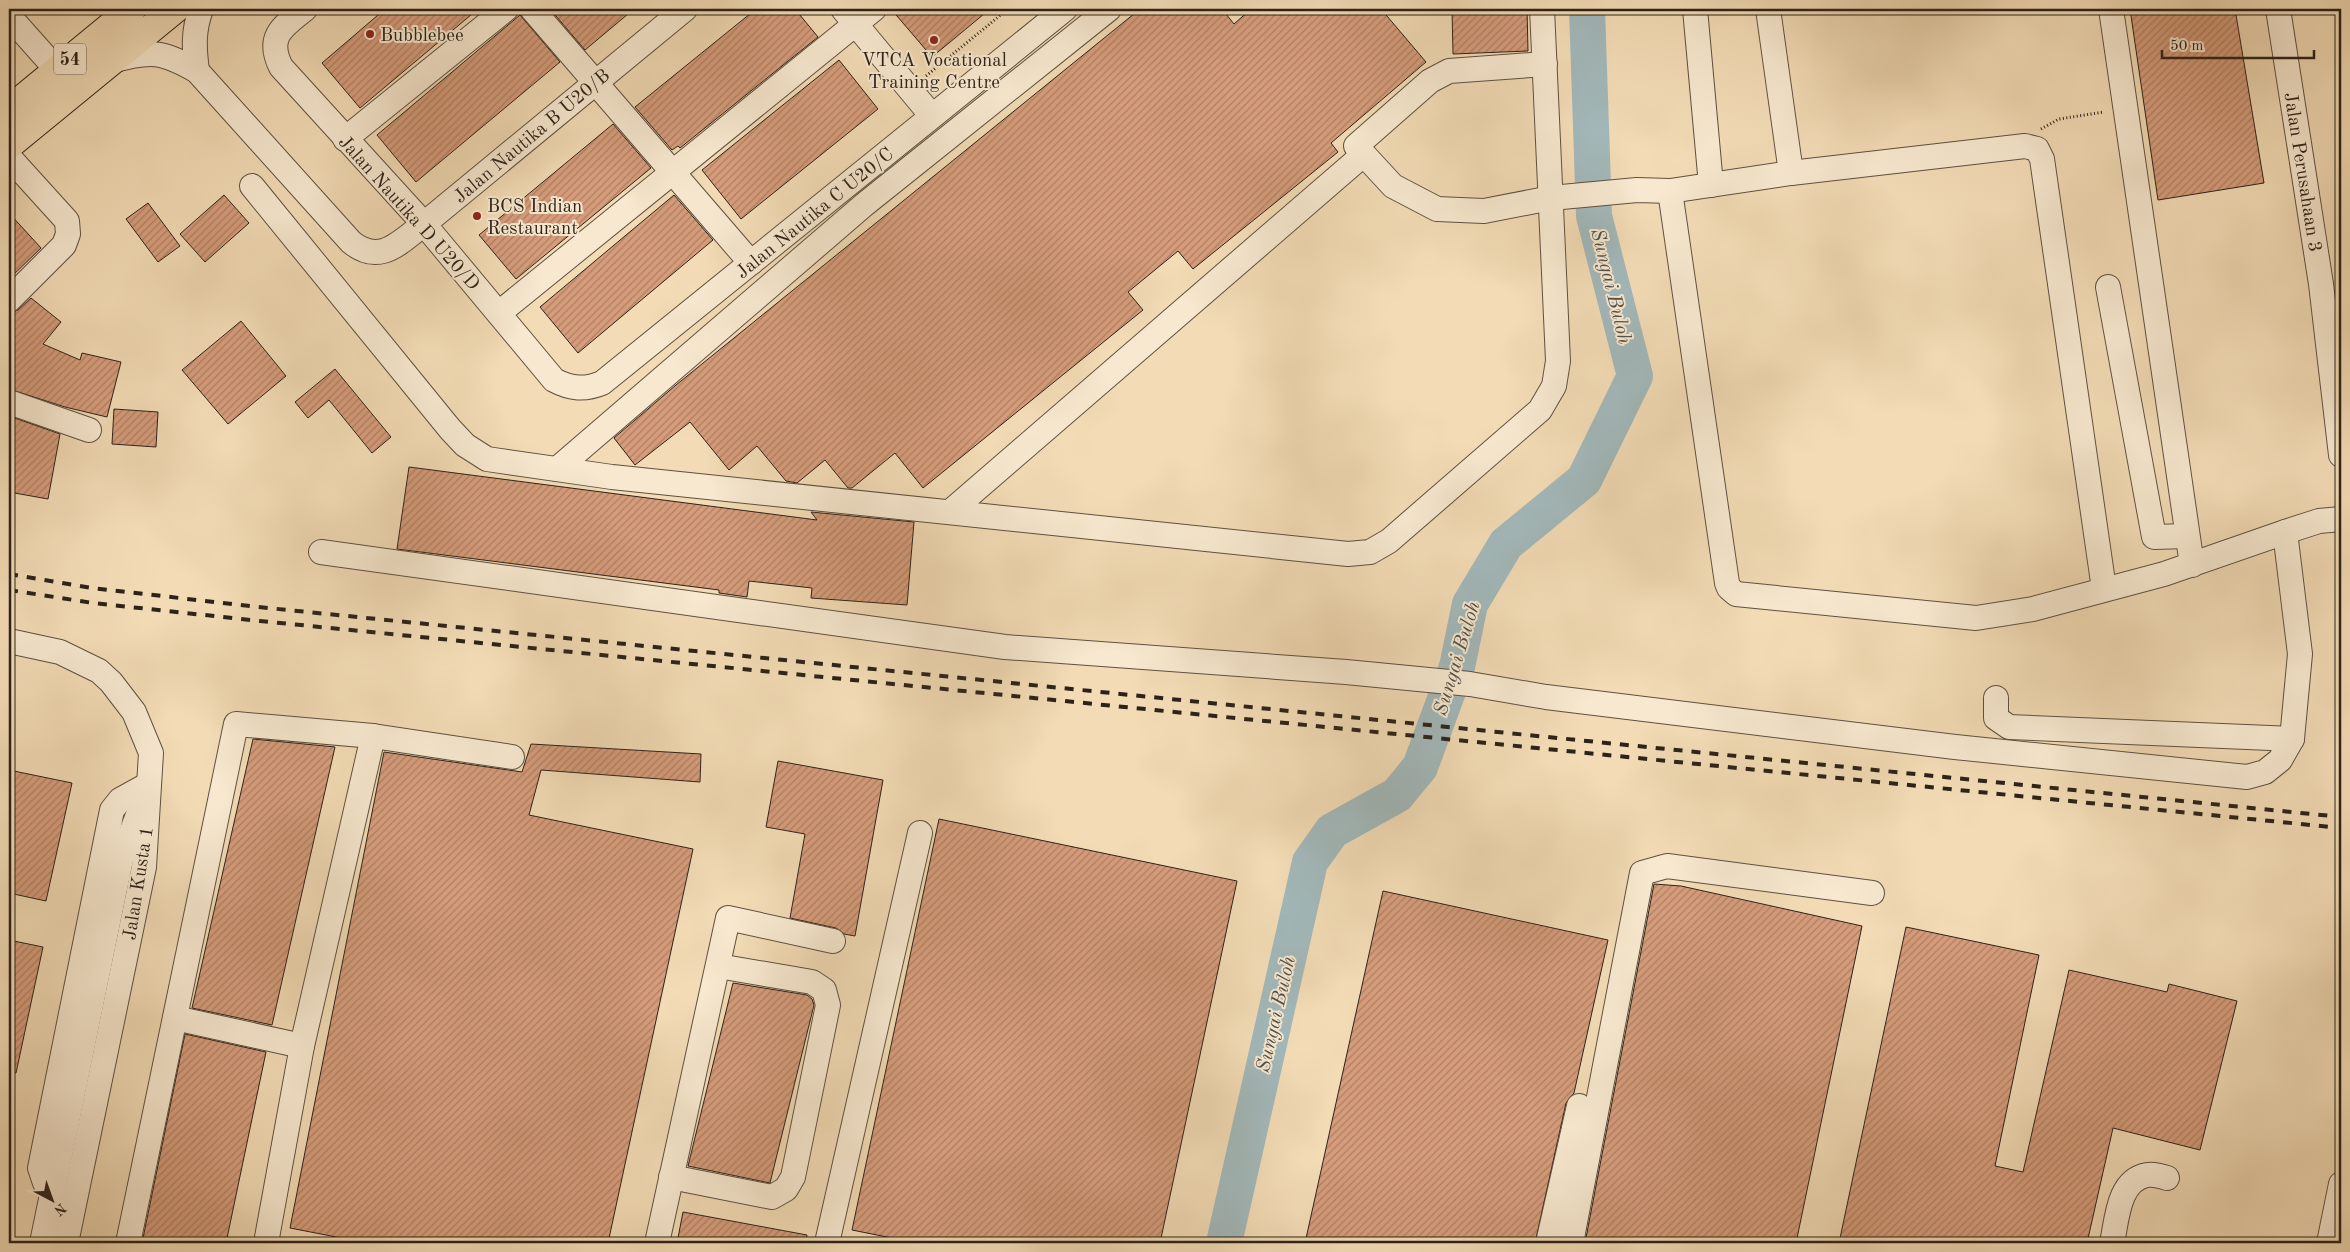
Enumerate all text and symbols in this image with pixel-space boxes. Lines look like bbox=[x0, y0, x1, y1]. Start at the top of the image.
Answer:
place label: Bubblebee bbox=[380, 27, 464, 46]
marker: Bubblebee bbox=[364, 28, 376, 40]
scale bar bbox=[2162, 28, 2315, 60]
marker: VTCA Vocational Training Centre bbox=[928, 34, 940, 46]
text: 50 m bbox=[2170, 39, 2204, 54]
road number: 54 bbox=[54, 44, 86, 74]
place label: VTCA Vocational Training Centre bbox=[861, 52, 1007, 93]
street label: Jalan Nautika B U20/B bbox=[451, 66, 614, 208]
street label: Jalan Perusahaan 3 bbox=[2279, 91, 2324, 254]
street label: Jalan Nautika D U20/D bbox=[334, 133, 482, 295]
street label: Jalan Nautika C U20/C bbox=[733, 145, 898, 283]
place label: BCS Indian Restaurant bbox=[487, 198, 582, 239]
marker: BCS Indian Restaurant bbox=[471, 210, 483, 222]
water label: Sungai Buloh bbox=[1586, 227, 1634, 346]
water label: Sungai Buloh bbox=[1431, 599, 1485, 718]
street label: Jalan Kusta 1 bbox=[121, 825, 158, 942]
water label: Sungai Buloh bbox=[1254, 955, 1300, 1074]
north arrow bbox=[28, 1174, 78, 1224]
text: N bbox=[51, 1200, 69, 1218]

